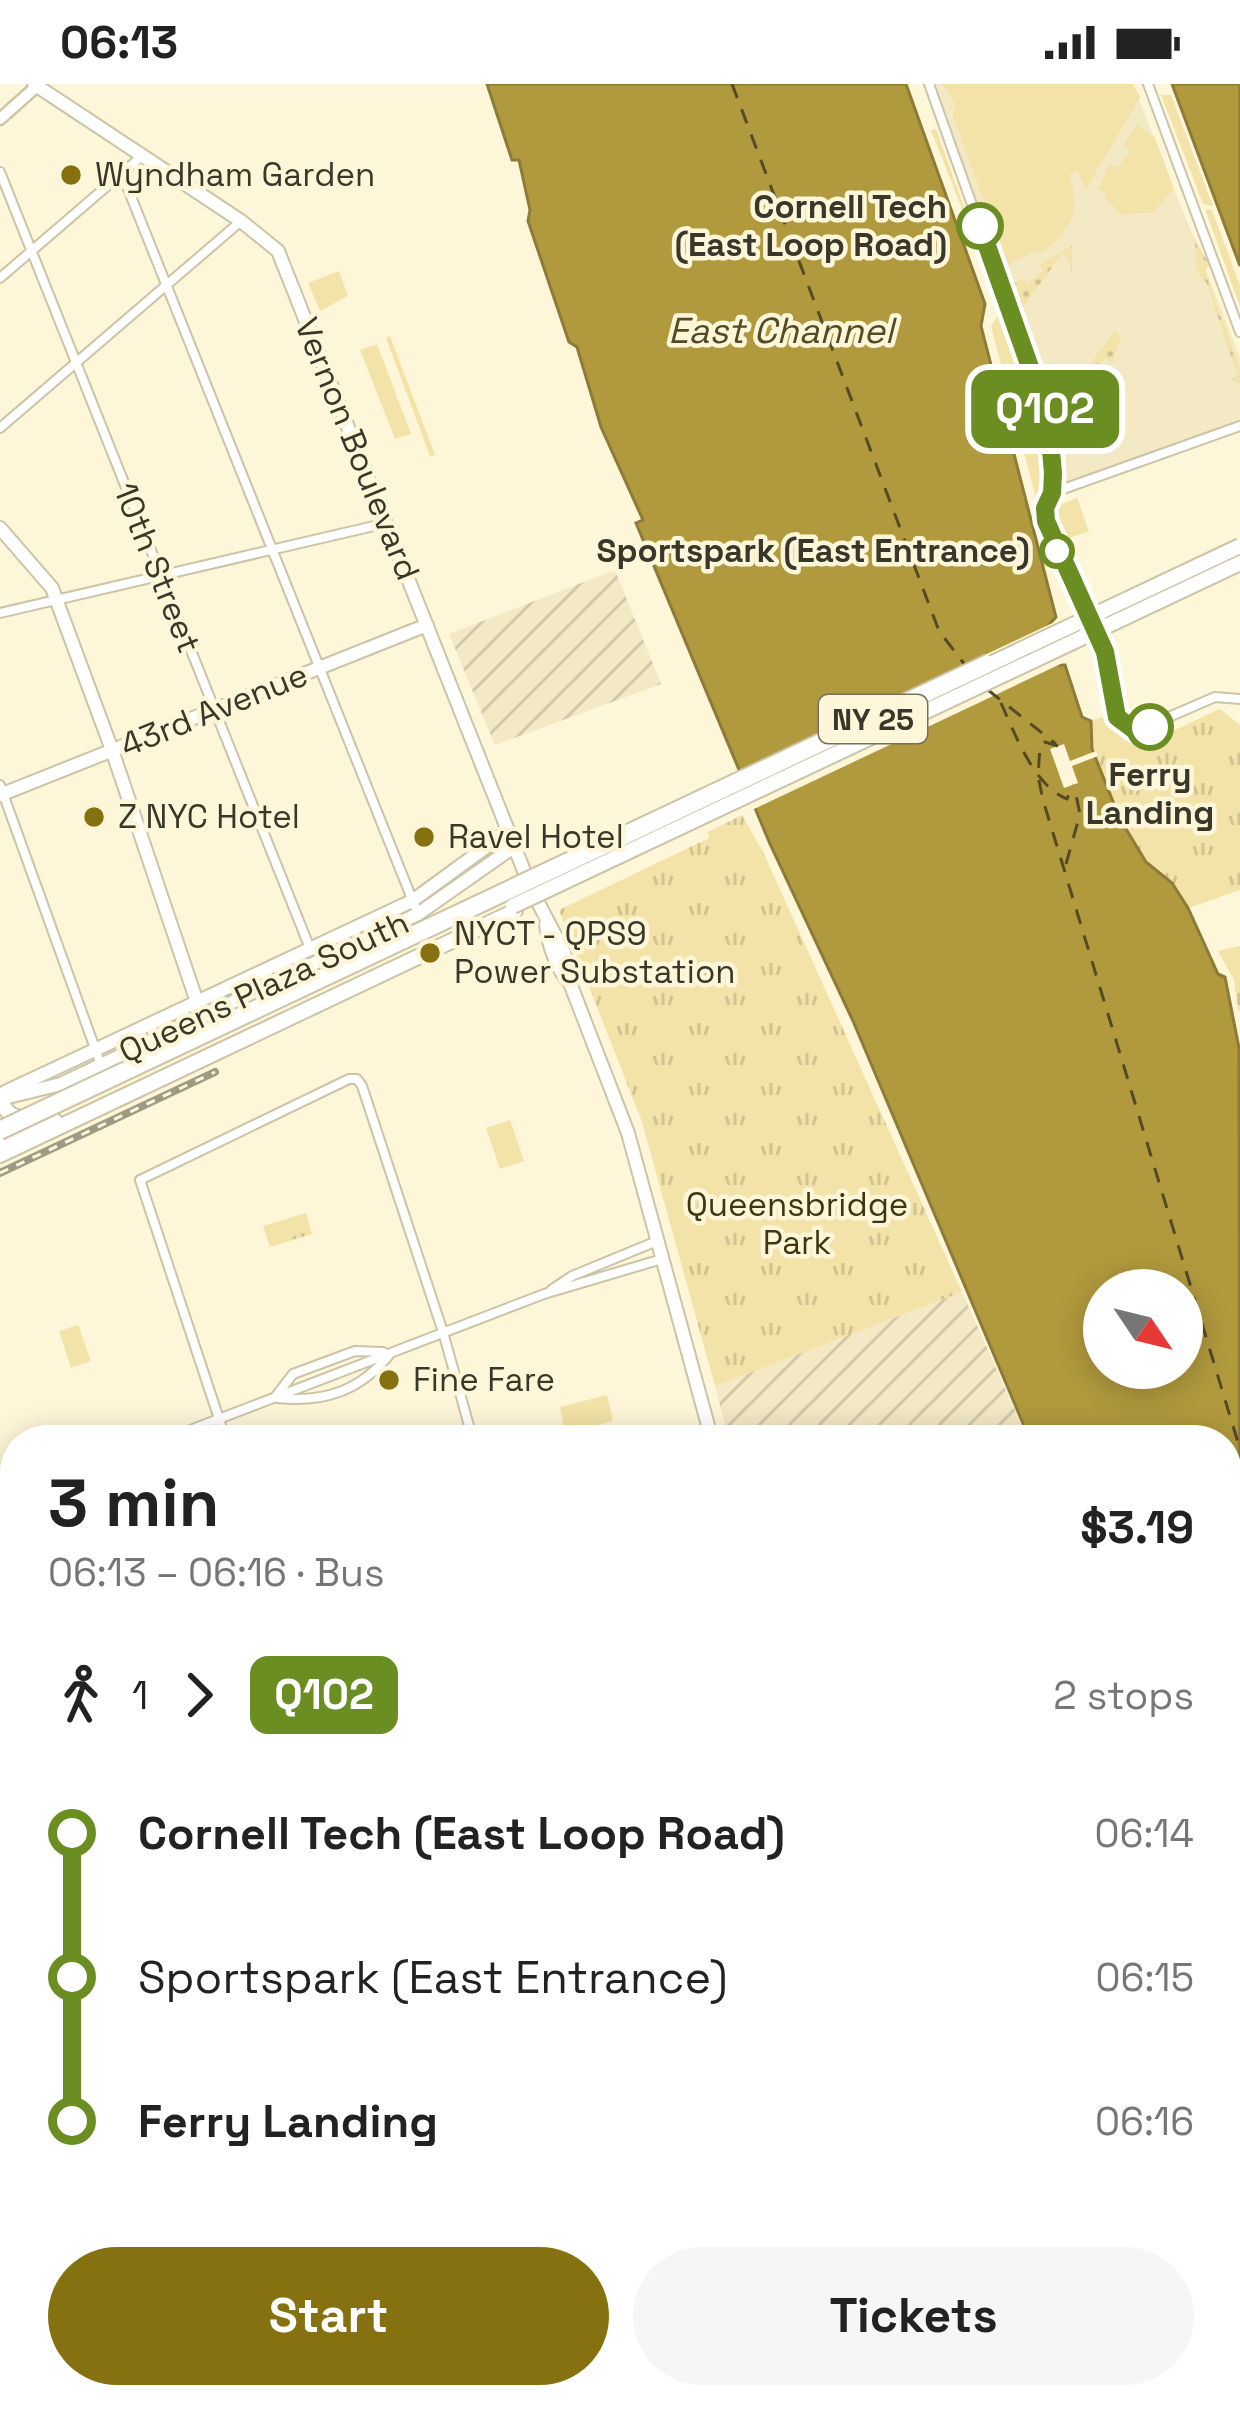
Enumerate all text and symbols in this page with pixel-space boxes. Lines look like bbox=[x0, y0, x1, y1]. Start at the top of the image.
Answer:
text: 06:13 bbox=[60, 14, 178, 71]
place label: Wyndham Garden bbox=[95, 154, 375, 196]
marker: Wyndham Garden bbox=[58, 162, 84, 188]
place label: Cornell Tech (East Loop Road) bbox=[675, 186, 947, 266]
marker: Cornell Tech (East Loop Road) bbox=[958, 204, 1002, 248]
water label: East Channel bbox=[668, 308, 898, 354]
street label: Vernon Boulevard bbox=[285, 312, 429, 586]
line badge: Q102 bbox=[961, 370, 1129, 448]
text: Q102 bbox=[995, 382, 1095, 435]
street label: 10th Street bbox=[104, 477, 210, 659]
place label: Sportspark (East Entrance) bbox=[597, 530, 1030, 572]
marker: Sportspark (East Entrance) bbox=[1041, 535, 1073, 567]
street label: 43rd Avenue bbox=[114, 653, 314, 767]
road number: NY 25 bbox=[819, 695, 927, 743]
marker: Ferry Landing bbox=[1128, 705, 1172, 749]
place label: Ferry Landing bbox=[1086, 754, 1214, 834]
place label: Z NYC Hotel bbox=[118, 796, 300, 838]
marker: Z NYC Hotel bbox=[81, 804, 107, 830]
place label: Ravel Hotel bbox=[448, 816, 624, 858]
marker: Ravel Hotel bbox=[411, 824, 437, 850]
street label: Queens Plaza South bbox=[112, 901, 416, 1073]
place label: NYCT - QPS9 Power Substation bbox=[454, 913, 736, 993]
marker: NYCT - QPS9 Power Substation bbox=[417, 940, 443, 966]
park label: Queensbridge Park bbox=[686, 1184, 908, 1264]
north arrow bbox=[1083, 1269, 1203, 1389]
map controls bbox=[1083, 1269, 1203, 1389]
place label: Fine Fare bbox=[413, 1359, 555, 1401]
marker: Fine Fare bbox=[376, 1367, 402, 1393]
text: 3 min bbox=[48, 1461, 219, 1545]
text: $3.19 bbox=[1080, 1499, 1194, 1556]
text: 06:13 – 06:16 · Bus bbox=[48, 1548, 385, 1597]
icon: walk bbox=[48, 1662, 114, 1728]
icon: forward bbox=[166, 1662, 232, 1728]
text: Q102 bbox=[274, 1668, 374, 1721]
text: 1 bbox=[132, 1671, 148, 1720]
text: 2 stops bbox=[1053, 1671, 1194, 1720]
text: Cornell Tech (East Loop Road) bbox=[138, 1805, 785, 1862]
text: 06:14 bbox=[1095, 1809, 1194, 1858]
text: Sportspark (East Entrance) bbox=[138, 1949, 727, 2006]
text: 06:15 bbox=[1096, 1953, 1194, 2002]
text: Ferry Landing bbox=[138, 2093, 438, 2150]
text: 06:16 bbox=[1095, 2097, 1194, 2146]
button: Start bbox=[48, 2247, 609, 2385]
button: Tickets bbox=[633, 2247, 1194, 2385]

